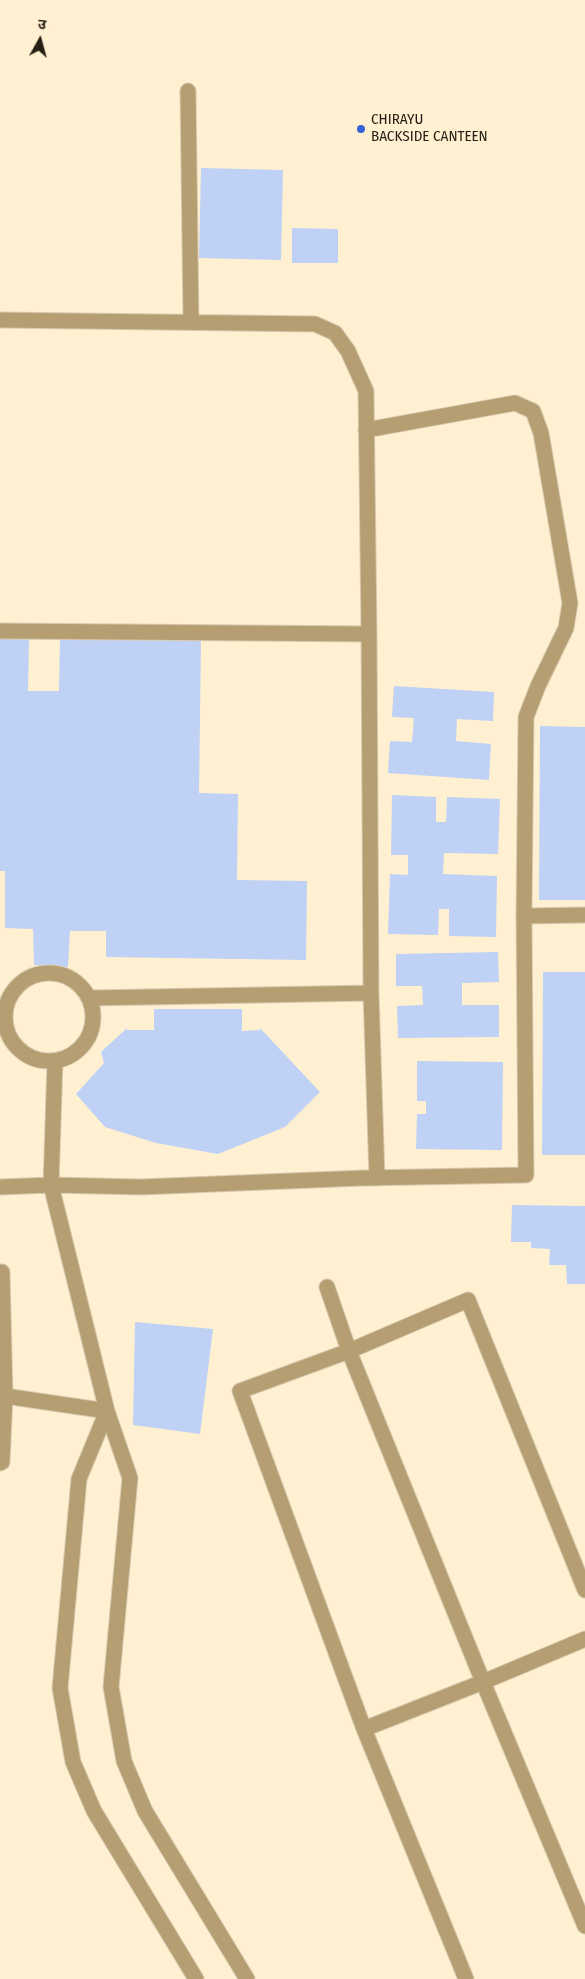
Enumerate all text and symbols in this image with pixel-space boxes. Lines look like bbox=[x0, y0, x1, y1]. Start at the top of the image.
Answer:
north arrow bbox=[15, 15, 65, 65]
text: उ bbox=[37, 16, 47, 34]
place label: CHIRAYU BACKSIDE CANTEEN bbox=[371, 111, 488, 146]
marker: CHIRAYU BACKSIDE CANTEEN bbox=[355, 123, 367, 135]

